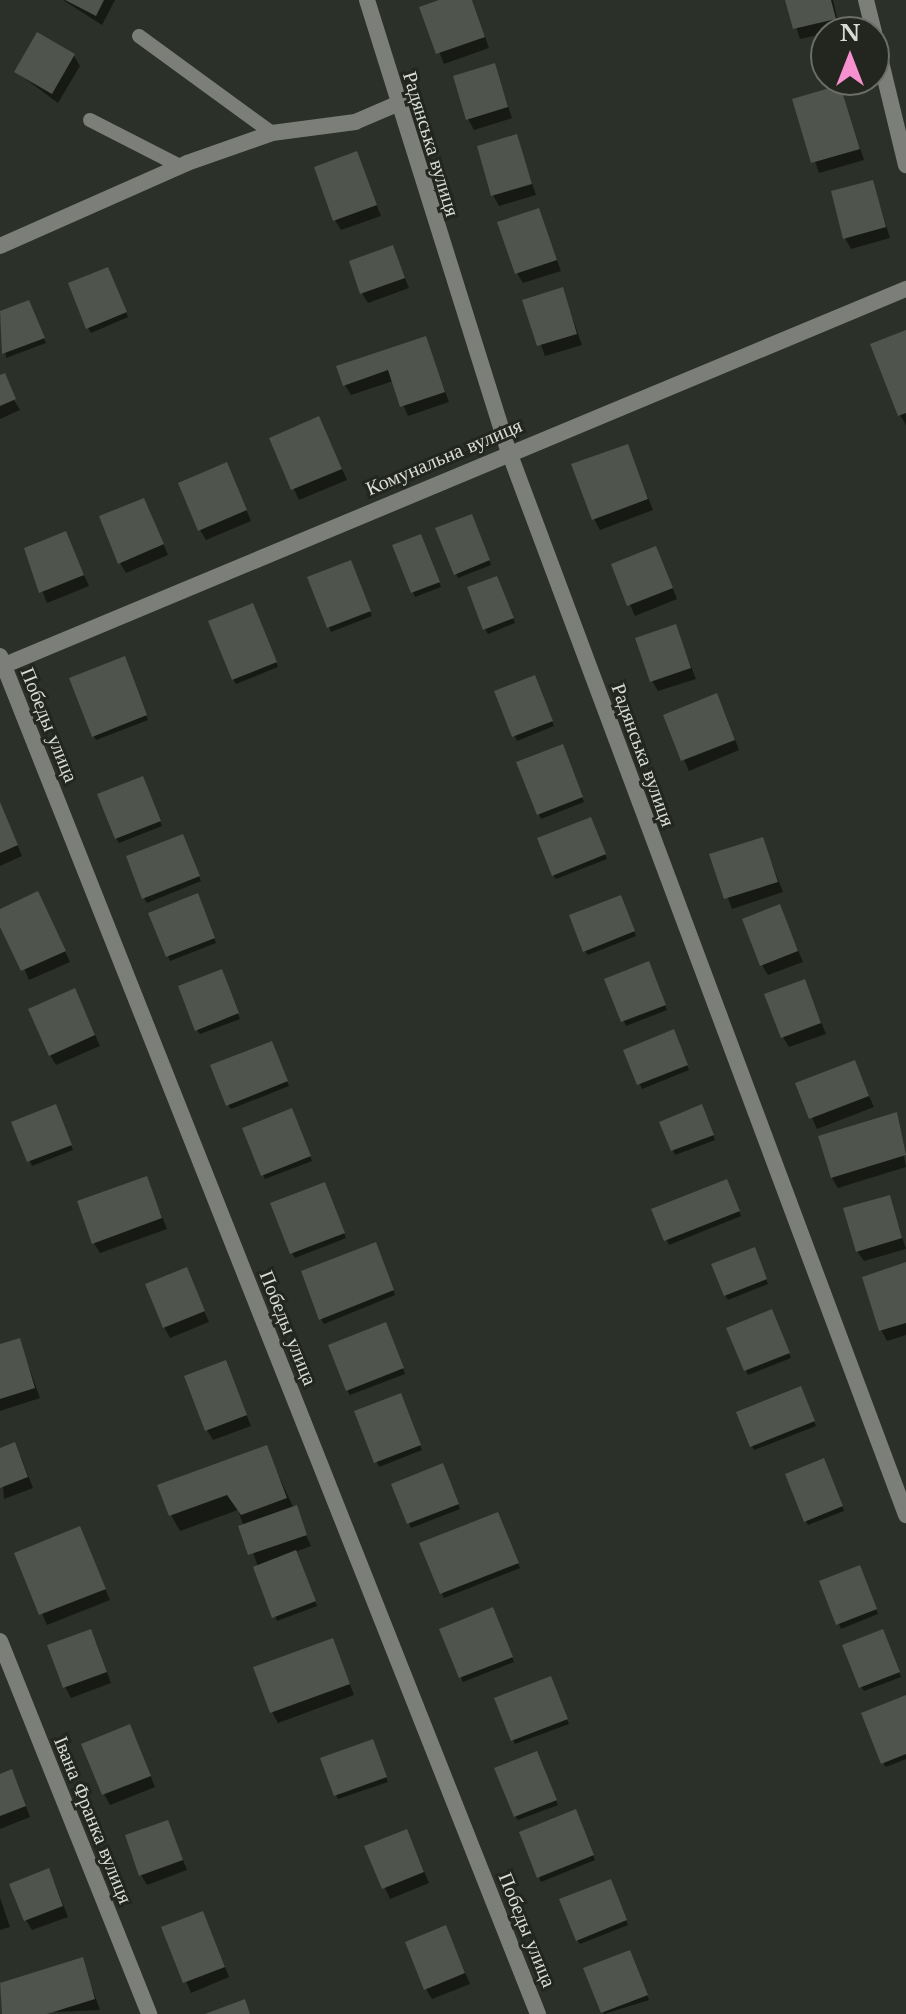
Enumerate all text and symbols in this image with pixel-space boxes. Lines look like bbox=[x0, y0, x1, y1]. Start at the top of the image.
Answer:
north arrow bbox=[810, 16, 890, 96]
text: N bbox=[840, 20, 860, 47]
street label: Радянська вулиця bbox=[398, 68, 464, 220]
street label: Комунальна вулиця bbox=[362, 413, 526, 501]
street label: Победы улица bbox=[15, 664, 83, 786]
street label: Радянська вулиця bbox=[606, 680, 680, 830]
street label: Победы улица bbox=[254, 1267, 322, 1389]
street label: Івана Франка вулиця bbox=[49, 1733, 137, 1907]
street label: Победы улица bbox=[493, 1869, 561, 1991]

